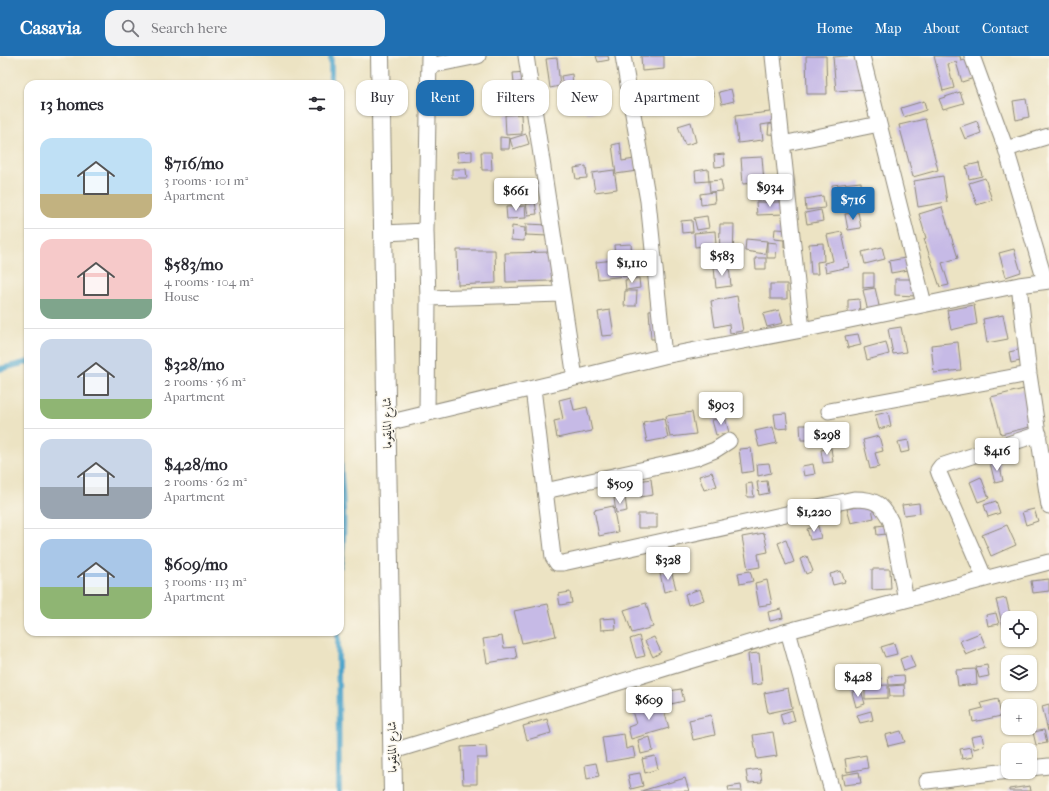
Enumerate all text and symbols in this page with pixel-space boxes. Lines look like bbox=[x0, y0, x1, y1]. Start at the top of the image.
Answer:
search box bbox=[105, 10, 385, 46]
text: Casavia bbox=[20, 17, 81, 39]
icon: search bbox=[119, 17, 141, 39]
text: Search here bbox=[151, 19, 227, 37]
text: Home bbox=[816, 20, 853, 37]
text: Map bbox=[875, 20, 902, 37]
text: About bbox=[924, 20, 960, 37]
text: Contact bbox=[982, 20, 1029, 37]
chip: Buy bbox=[356, 80, 408, 116]
chip: Rent bbox=[416, 80, 474, 116]
chip: Filters bbox=[482, 80, 549, 116]
chip: New bbox=[557, 80, 612, 116]
chip: Apartment bbox=[620, 80, 714, 116]
icon: filters bbox=[306, 93, 328, 115]
text: 13 homes bbox=[40, 94, 103, 114]
text: $716/mo bbox=[164, 153, 224, 173]
icon: home bbox=[72, 154, 120, 202]
text: 3 rooms · 101 m² bbox=[164, 173, 248, 188]
pin: $934 bbox=[746, 174, 794, 208]
pin: $661 bbox=[492, 178, 540, 212]
text: $934 bbox=[757, 179, 783, 194]
text: $661 bbox=[503, 183, 529, 198]
pin: $716 bbox=[829, 187, 877, 221]
text: Apartment bbox=[164, 188, 225, 203]
text: $716 bbox=[840, 192, 866, 207]
pin: $583 bbox=[698, 243, 746, 277]
text: $583 bbox=[710, 248, 734, 263]
pin: $1,110 bbox=[599, 250, 665, 284]
text: $583/mo bbox=[164, 254, 223, 274]
icon: home bbox=[72, 255, 120, 303]
text: $1,110 bbox=[617, 255, 647, 270]
text: 4 rooms · 104 m² bbox=[164, 274, 253, 289]
text: House bbox=[164, 289, 199, 304]
text: $328/mo bbox=[164, 354, 224, 374]
icon: home bbox=[72, 355, 120, 403]
text: 2 rooms · 56 m² bbox=[164, 374, 246, 389]
text: Apartment bbox=[164, 389, 225, 404]
pin: $903 bbox=[697, 392, 745, 426]
street label: شارع المايقوما bbox=[380, 397, 398, 449]
text: $903 bbox=[708, 397, 734, 412]
pin: $298 bbox=[803, 422, 851, 456]
text: $298 bbox=[813, 427, 841, 442]
pin: $416 bbox=[973, 438, 1021, 472]
text: $416 bbox=[984, 443, 1010, 458]
text: $428/mo bbox=[164, 454, 228, 474]
icon: home bbox=[72, 455, 120, 503]
pin: $509 bbox=[596, 471, 644, 505]
text: 2 rooms · 62 m² bbox=[164, 474, 247, 489]
text: $509 bbox=[607, 476, 633, 491]
text: Apartment bbox=[164, 489, 225, 504]
pin: $1,220 bbox=[781, 499, 847, 533]
text: $1,220 bbox=[796, 504, 832, 519]
pin: $328 bbox=[644, 547, 692, 581]
text: $328 bbox=[655, 552, 681, 567]
text: $609/mo bbox=[164, 554, 228, 574]
icon: home bbox=[72, 555, 120, 603]
text: 3 rooms · 113 m² bbox=[164, 574, 246, 589]
text: Apartment bbox=[164, 589, 225, 604]
map controls bbox=[1001, 611, 1037, 779]
button: locate bbox=[1001, 611, 1037, 647]
button: layers bbox=[1001, 655, 1037, 691]
pin: $428 bbox=[834, 664, 882, 698]
text: $428 bbox=[844, 669, 872, 684]
pin: $609 bbox=[625, 687, 673, 721]
text: $609 bbox=[635, 692, 663, 707]
button: + bbox=[1001, 699, 1037, 735]
street label: شارع المايقوما bbox=[385, 721, 403, 773]
button: − bbox=[1001, 743, 1037, 779]

